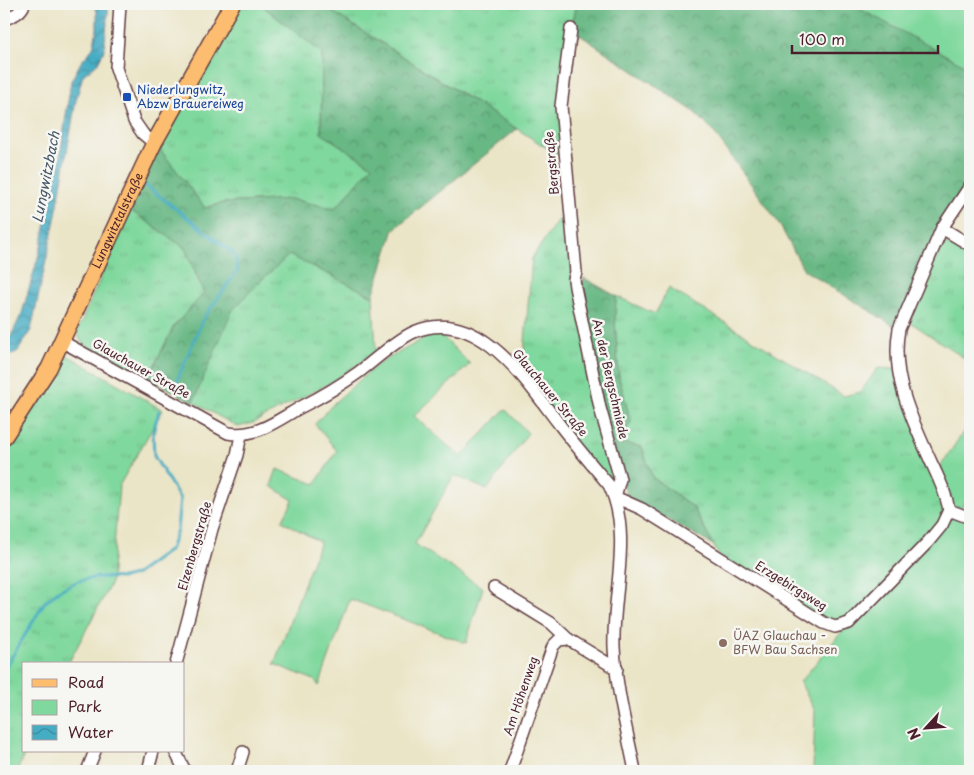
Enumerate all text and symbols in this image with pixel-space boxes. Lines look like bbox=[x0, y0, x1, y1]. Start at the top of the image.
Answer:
scale bar bbox=[792, 22, 938, 54]
text: 100 m bbox=[799, 27, 845, 50]
place label: Niederlungwitz, Abzw Brauereiweg bbox=[137, 80, 244, 112]
marker: Niederlungwitz, Abzw Brauereiweg bbox=[121, 91, 133, 103]
water label: Lungwitzbach bbox=[26, 129, 65, 224]
street label: Bergstraße bbox=[539, 130, 563, 196]
street label: Lungwitztalstraße bbox=[87, 169, 147, 271]
street label: An der Bergschmiede bbox=[588, 317, 634, 441]
street label: Glauchauer Straße bbox=[89, 334, 194, 402]
street label: Glauchauer Straße bbox=[509, 345, 593, 440]
street label: Elzenbergstraße bbox=[173, 499, 215, 592]
street label: Erzgebirgsweg bbox=[752, 556, 831, 614]
place label: ÜAZ Glauchau - BFW Bau Sachsen bbox=[733, 626, 838, 658]
marker: ÜAZ Glauchau - BFW Bau Sachsen bbox=[717, 637, 729, 649]
street label: Am Höhenweg bbox=[498, 654, 542, 738]
legend bbox=[22, 662, 185, 752]
text: Road bbox=[68, 670, 104, 693]
text: Park bbox=[68, 694, 102, 717]
north arrow bbox=[902, 702, 952, 752]
text: Water bbox=[68, 720, 113, 743]
text: N bbox=[902, 724, 926, 744]

